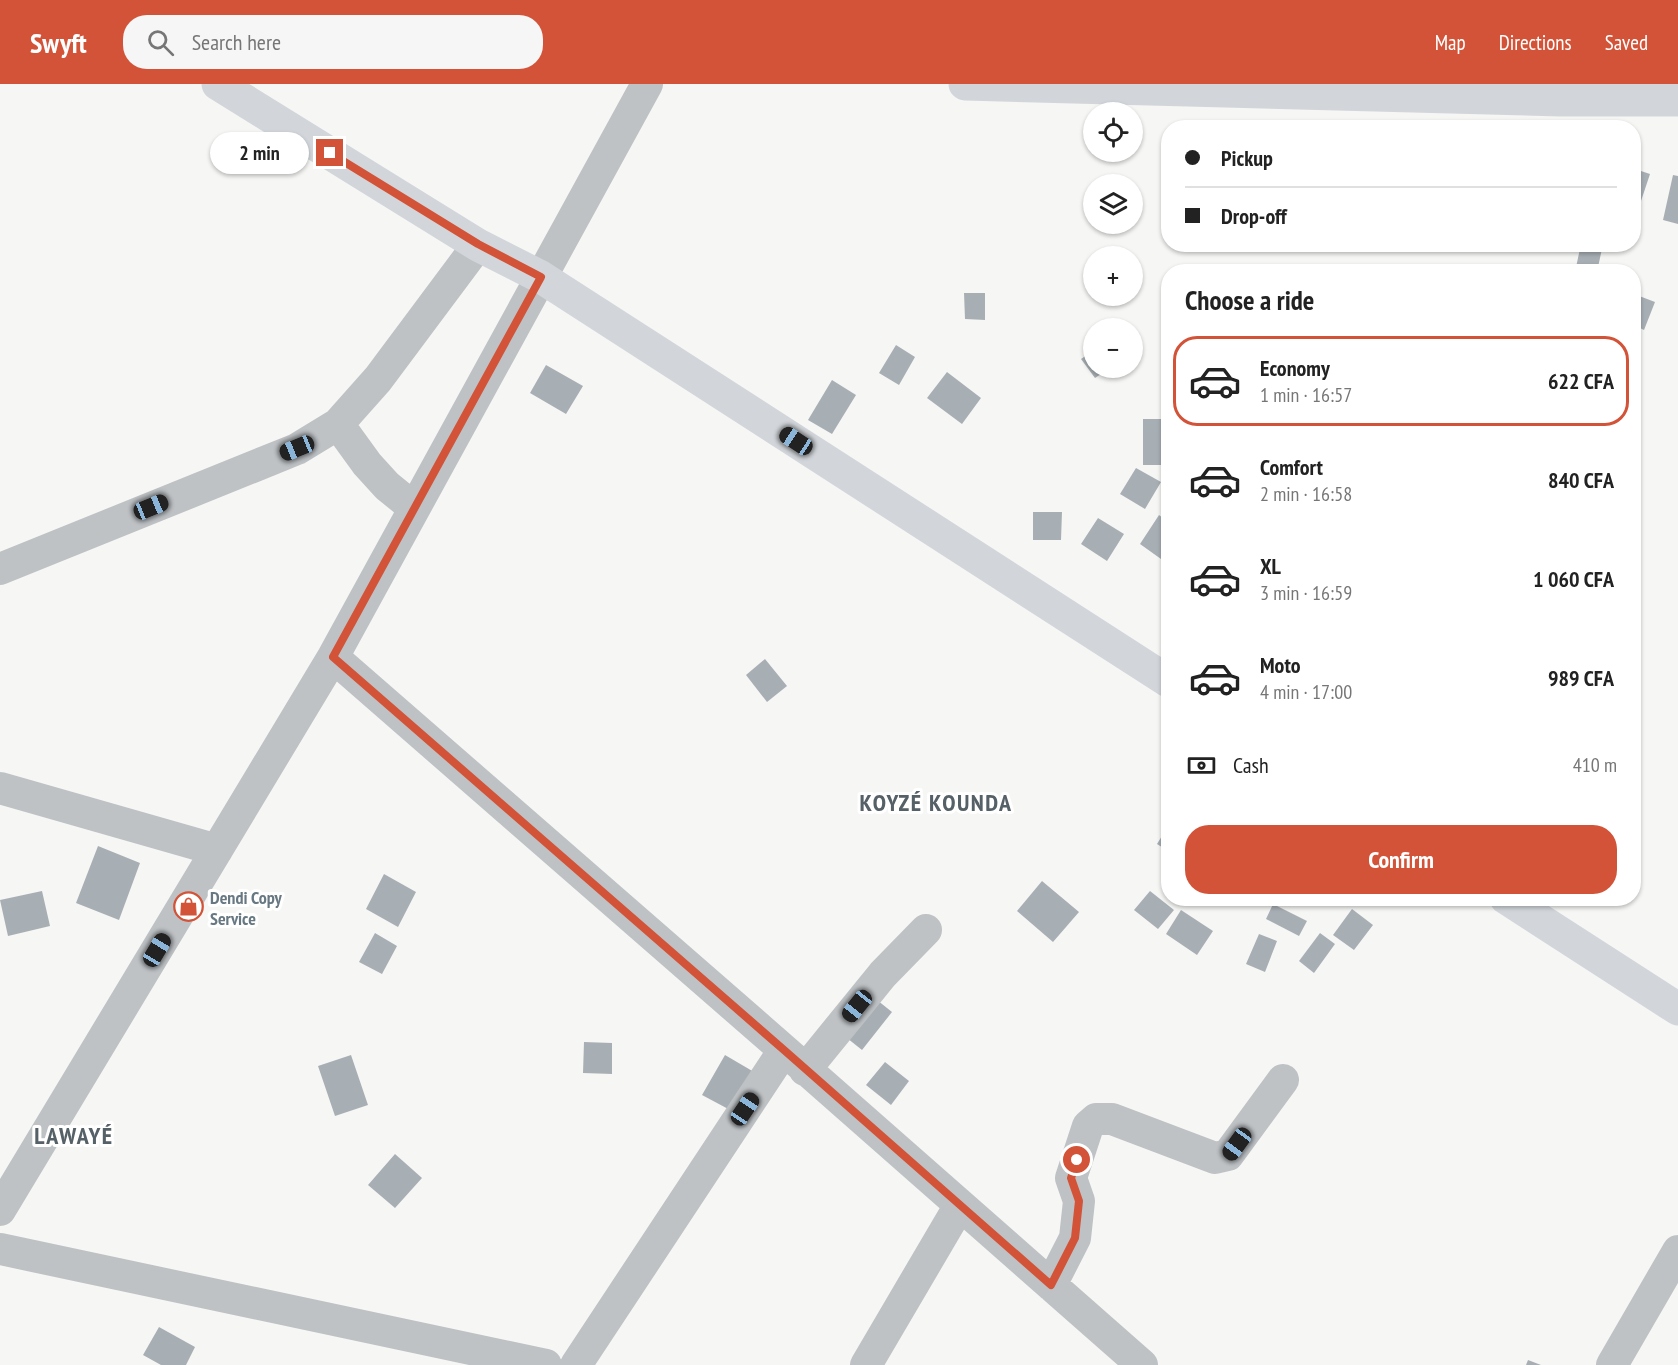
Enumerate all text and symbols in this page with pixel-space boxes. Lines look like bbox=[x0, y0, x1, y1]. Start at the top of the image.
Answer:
search box bbox=[123, 15, 543, 69]
text: Swyft bbox=[30, 24, 87, 61]
icon: search bbox=[144, 26, 177, 59]
text: Search here bbox=[192, 28, 281, 56]
text: Map bbox=[1435, 29, 1466, 56]
text: Directions bbox=[1499, 29, 1572, 56]
text: Saved bbox=[1605, 29, 1648, 56]
map controls bbox=[1083, 102, 1143, 378]
button: locate bbox=[1083, 102, 1143, 162]
callout: 2 min bbox=[210, 132, 309, 174]
route end bbox=[316, 139, 343, 166]
text: 2 min bbox=[239, 140, 280, 166]
text: Pickup bbox=[1221, 144, 1273, 172]
button: layers bbox=[1083, 174, 1143, 234]
text: Drop-off bbox=[1221, 202, 1287, 230]
button: + bbox=[1083, 246, 1143, 306]
text: Choose a ride bbox=[1185, 283, 1314, 317]
button: − bbox=[1083, 318, 1143, 378]
icon: car bbox=[1188, 354, 1242, 408]
text: Economy bbox=[1260, 354, 1330, 382]
text: 622 CFA bbox=[1548, 367, 1614, 395]
text: 1 min · 16:57 bbox=[1260, 382, 1352, 408]
car bbox=[776, 424, 816, 458]
car bbox=[277, 433, 317, 463]
icon: car bbox=[1188, 453, 1242, 507]
text: Comfort bbox=[1260, 453, 1323, 481]
text: 840 CFA bbox=[1548, 466, 1614, 494]
text: 2 min · 16:58 bbox=[1260, 481, 1352, 507]
car bbox=[131, 492, 171, 522]
icon: car bbox=[1188, 552, 1242, 606]
text: XL bbox=[1260, 552, 1281, 580]
text: 1 060 CFA bbox=[1533, 565, 1614, 593]
text: 3 min · 16:59 bbox=[1260, 580, 1352, 606]
icon: car bbox=[1188, 651, 1242, 705]
text: Moto bbox=[1260, 651, 1301, 679]
text: 989 CFA bbox=[1548, 664, 1614, 692]
text: 4 min · 17:00 bbox=[1260, 679, 1352, 705]
icon: cash bbox=[1185, 749, 1218, 782]
text: Cash bbox=[1233, 751, 1269, 779]
text: 410 m bbox=[1573, 752, 1617, 778]
district label: KOYZÉ KOUNDA bbox=[859, 787, 1013, 818]
button: Confirm bbox=[1185, 825, 1617, 894]
place label: Dendi Copy Service bbox=[210, 886, 283, 930]
shop icon: Dendi Copy Service bbox=[173, 891, 205, 923]
car bbox=[140, 930, 174, 970]
car bbox=[839, 986, 875, 1026]
car bbox=[727, 1089, 763, 1129]
district label: LAWAYÉ bbox=[34, 1120, 114, 1151]
car bbox=[1219, 1124, 1255, 1164]
route start bbox=[1063, 1146, 1090, 1173]

